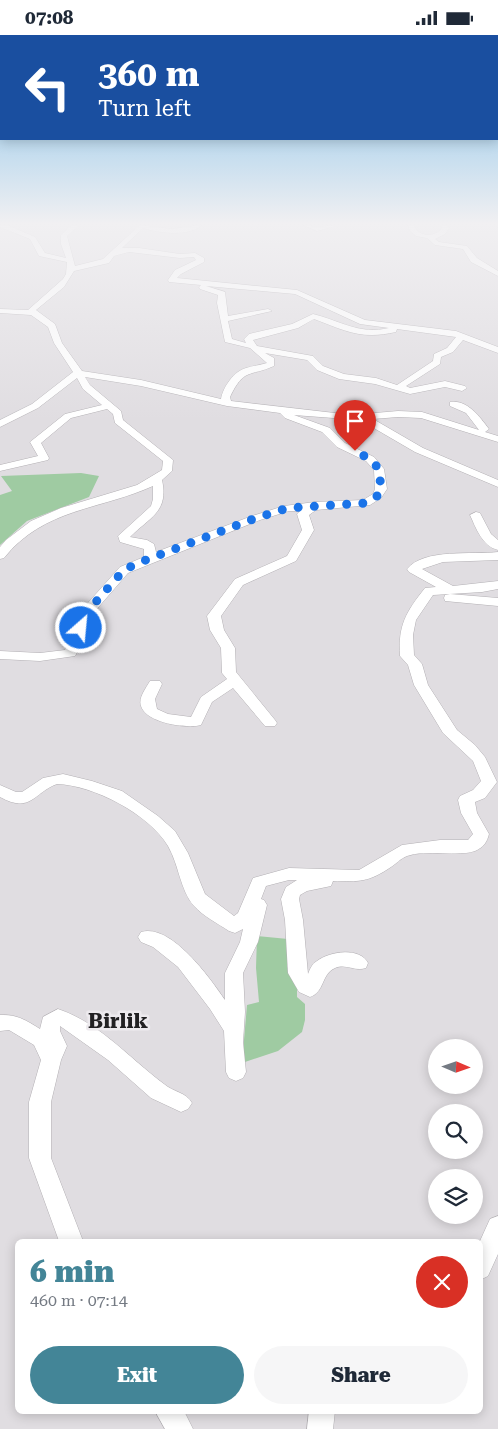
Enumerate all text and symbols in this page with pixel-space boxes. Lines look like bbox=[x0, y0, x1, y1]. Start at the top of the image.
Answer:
text: 07:08 bbox=[25, 6, 74, 29]
text: 360 m bbox=[98, 54, 199, 95]
icon: left bbox=[15, 55, 80, 120]
text: Turn left bbox=[98, 96, 191, 121]
pin bbox=[334, 400, 376, 451]
icon: arrive bbox=[341, 407, 369, 435]
position arrow bbox=[54, 601, 106, 653]
district label: Birlik bbox=[88, 1009, 148, 1033]
north arrow bbox=[428, 1039, 482, 1094]
map controls bbox=[428, 1039, 483, 1224]
button: search bbox=[428, 1104, 483, 1159]
button: layers bbox=[428, 1169, 483, 1224]
text: 6 min bbox=[30, 1254, 114, 1289]
button: close bbox=[416, 1256, 468, 1308]
text: 460 m · 07:14 bbox=[30, 1291, 128, 1310]
button: Exit bbox=[30, 1346, 244, 1404]
button: Share bbox=[254, 1346, 468, 1404]

